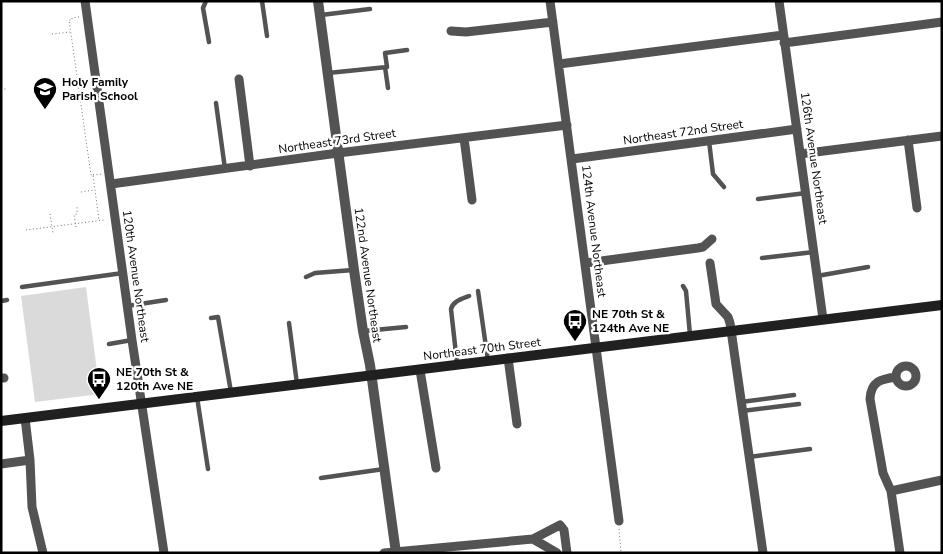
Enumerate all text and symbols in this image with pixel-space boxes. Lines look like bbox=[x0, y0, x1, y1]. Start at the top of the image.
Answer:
place label: Holy Family Parish School bbox=[62, 74, 138, 104]
school or university icon: Holy Family Parish School bbox=[32, 76, 58, 110]
street label: 126th Avenue Northeast bbox=[797, 91, 831, 226]
street label: Northeast 72nd Street bbox=[622, 116, 745, 148]
street label: Northeast 73rd Street bbox=[277, 125, 398, 157]
street label: 124th Avenue Northeast bbox=[578, 164, 610, 299]
street label: 122nd Avenue Northeast bbox=[351, 206, 386, 344]
street label: 120th Avenue Northeast bbox=[119, 209, 153, 344]
place label: NE 70th St & 124th Ave NE bbox=[592, 306, 669, 336]
bus stop icon: NE 70th St & 124th Ave NE bbox=[562, 308, 588, 342]
street label: Northeast 70th Street bbox=[422, 334, 542, 364]
place label: NE 70th St & 120th Ave NE bbox=[116, 364, 193, 394]
bus stop icon: NE 70th St & 120th Ave NE bbox=[86, 366, 112, 400]

